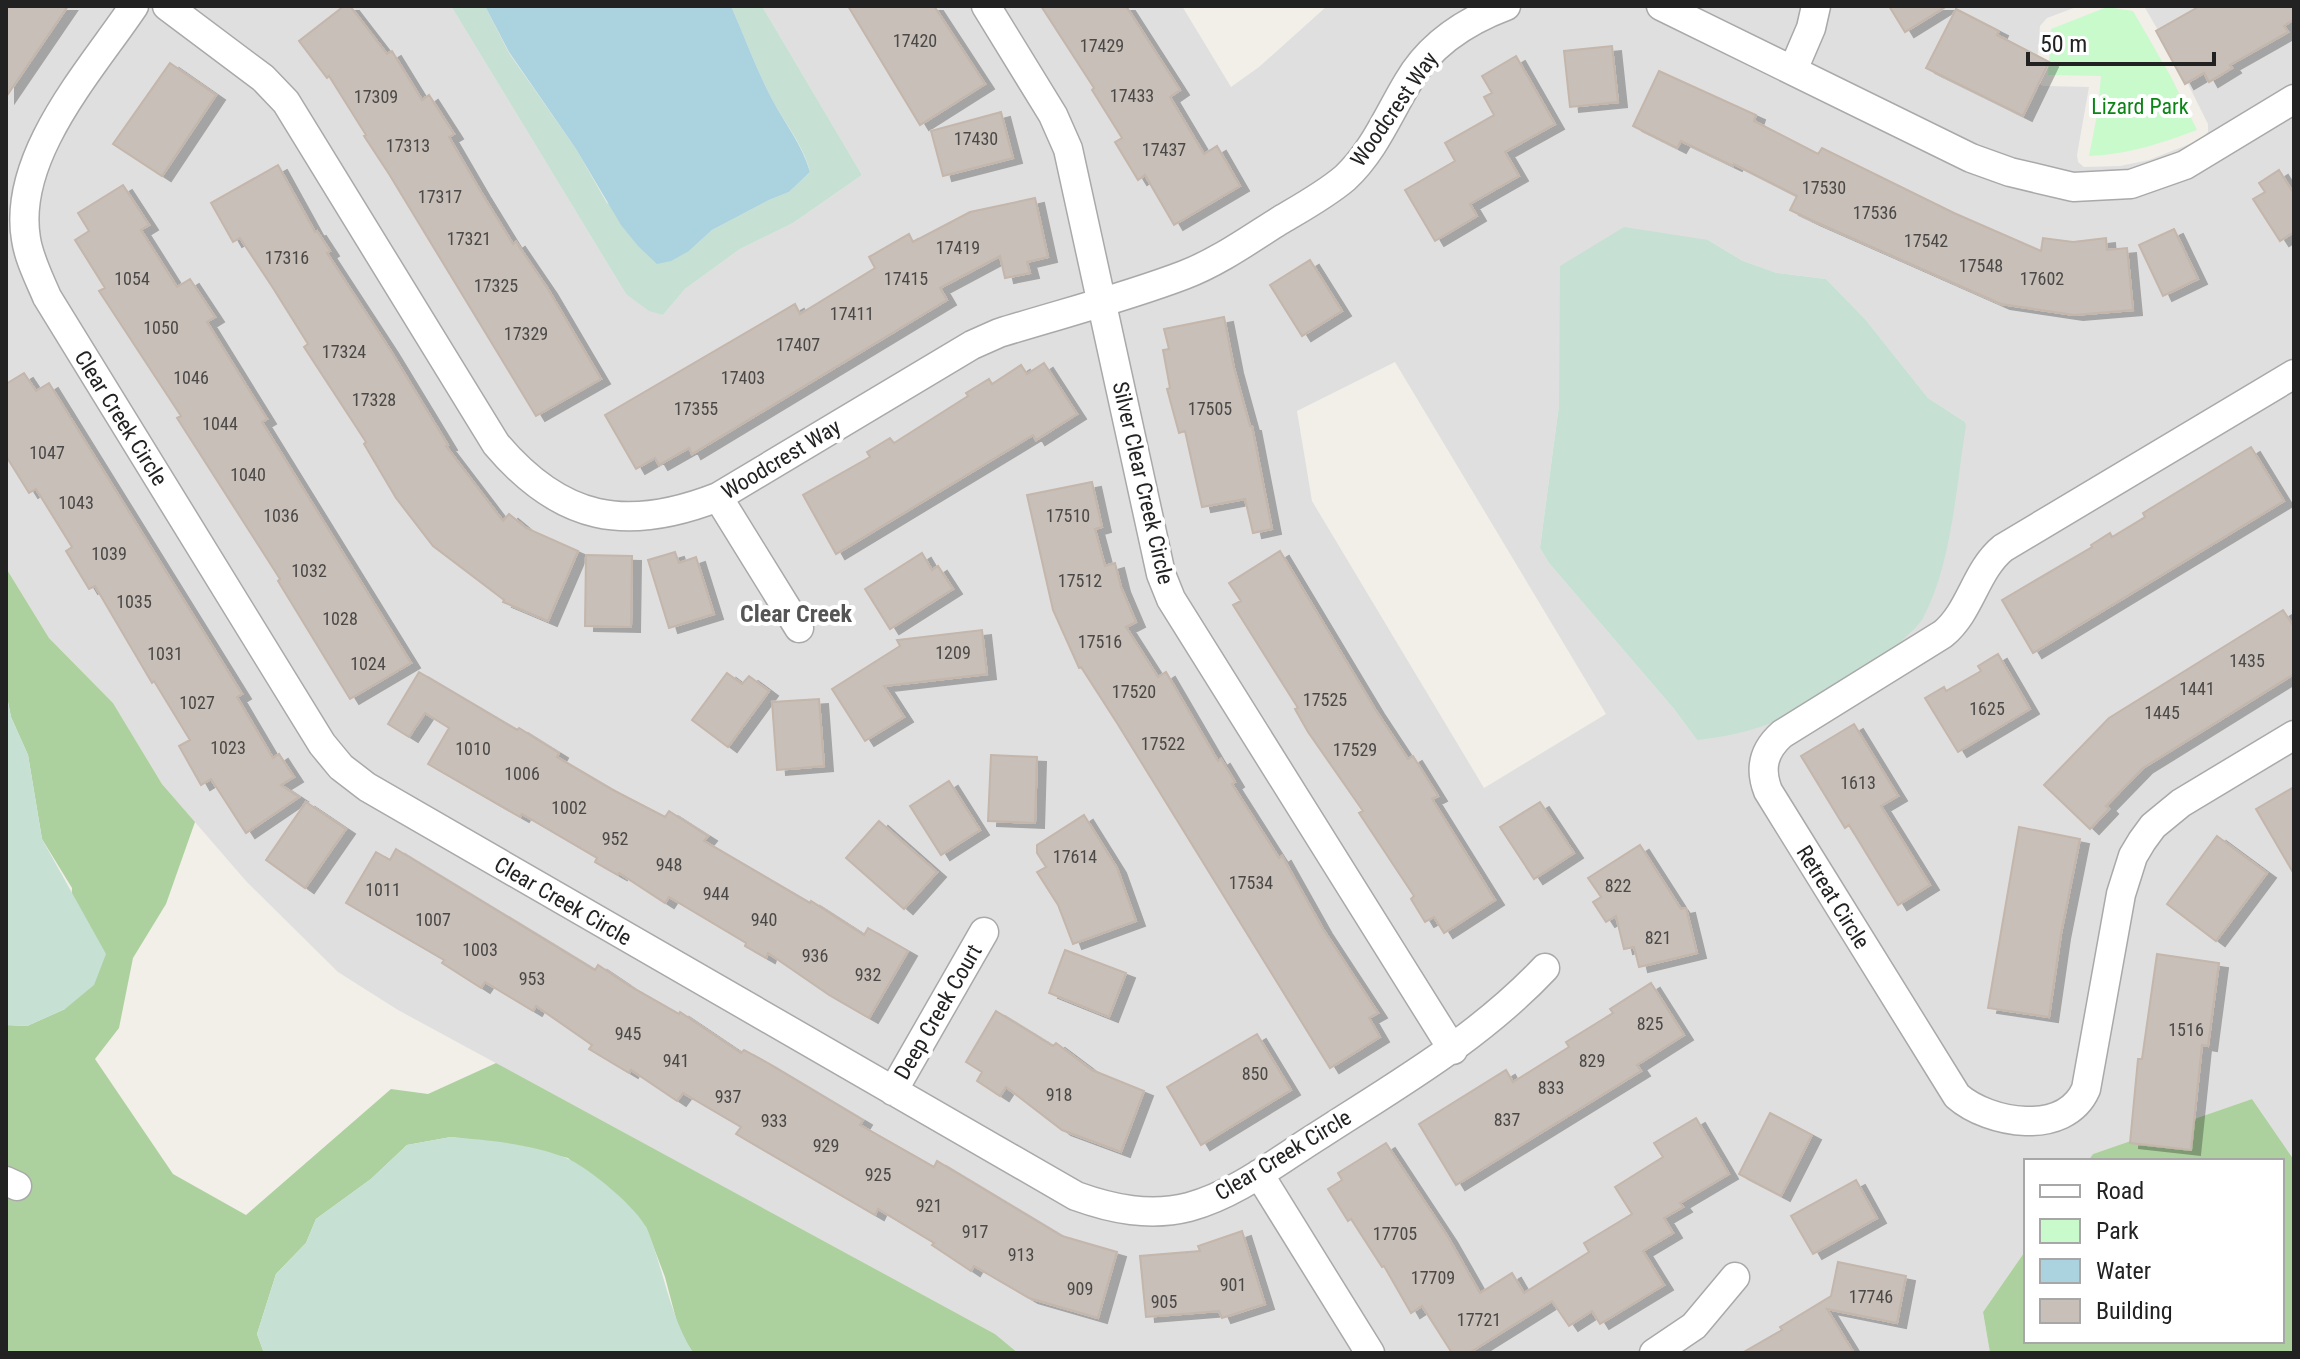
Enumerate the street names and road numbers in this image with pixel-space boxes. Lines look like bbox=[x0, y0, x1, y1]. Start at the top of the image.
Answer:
street label: Woodcrest Way bbox=[1345, 47, 1443, 171]
street label: Clear Creek Circle bbox=[70, 346, 172, 490]
street label: Silver Clear Creek Circle bbox=[1108, 379, 1178, 587]
street label: Woodcrest Way bbox=[717, 414, 845, 504]
street label: Retreat Circle bbox=[1791, 841, 1875, 953]
street label: Clear Creek Circle bbox=[490, 852, 636, 950]
street label: Deep Creek Court bbox=[889, 940, 987, 1084]
street label: Clear Creek Circle bbox=[1210, 1105, 1356, 1205]

